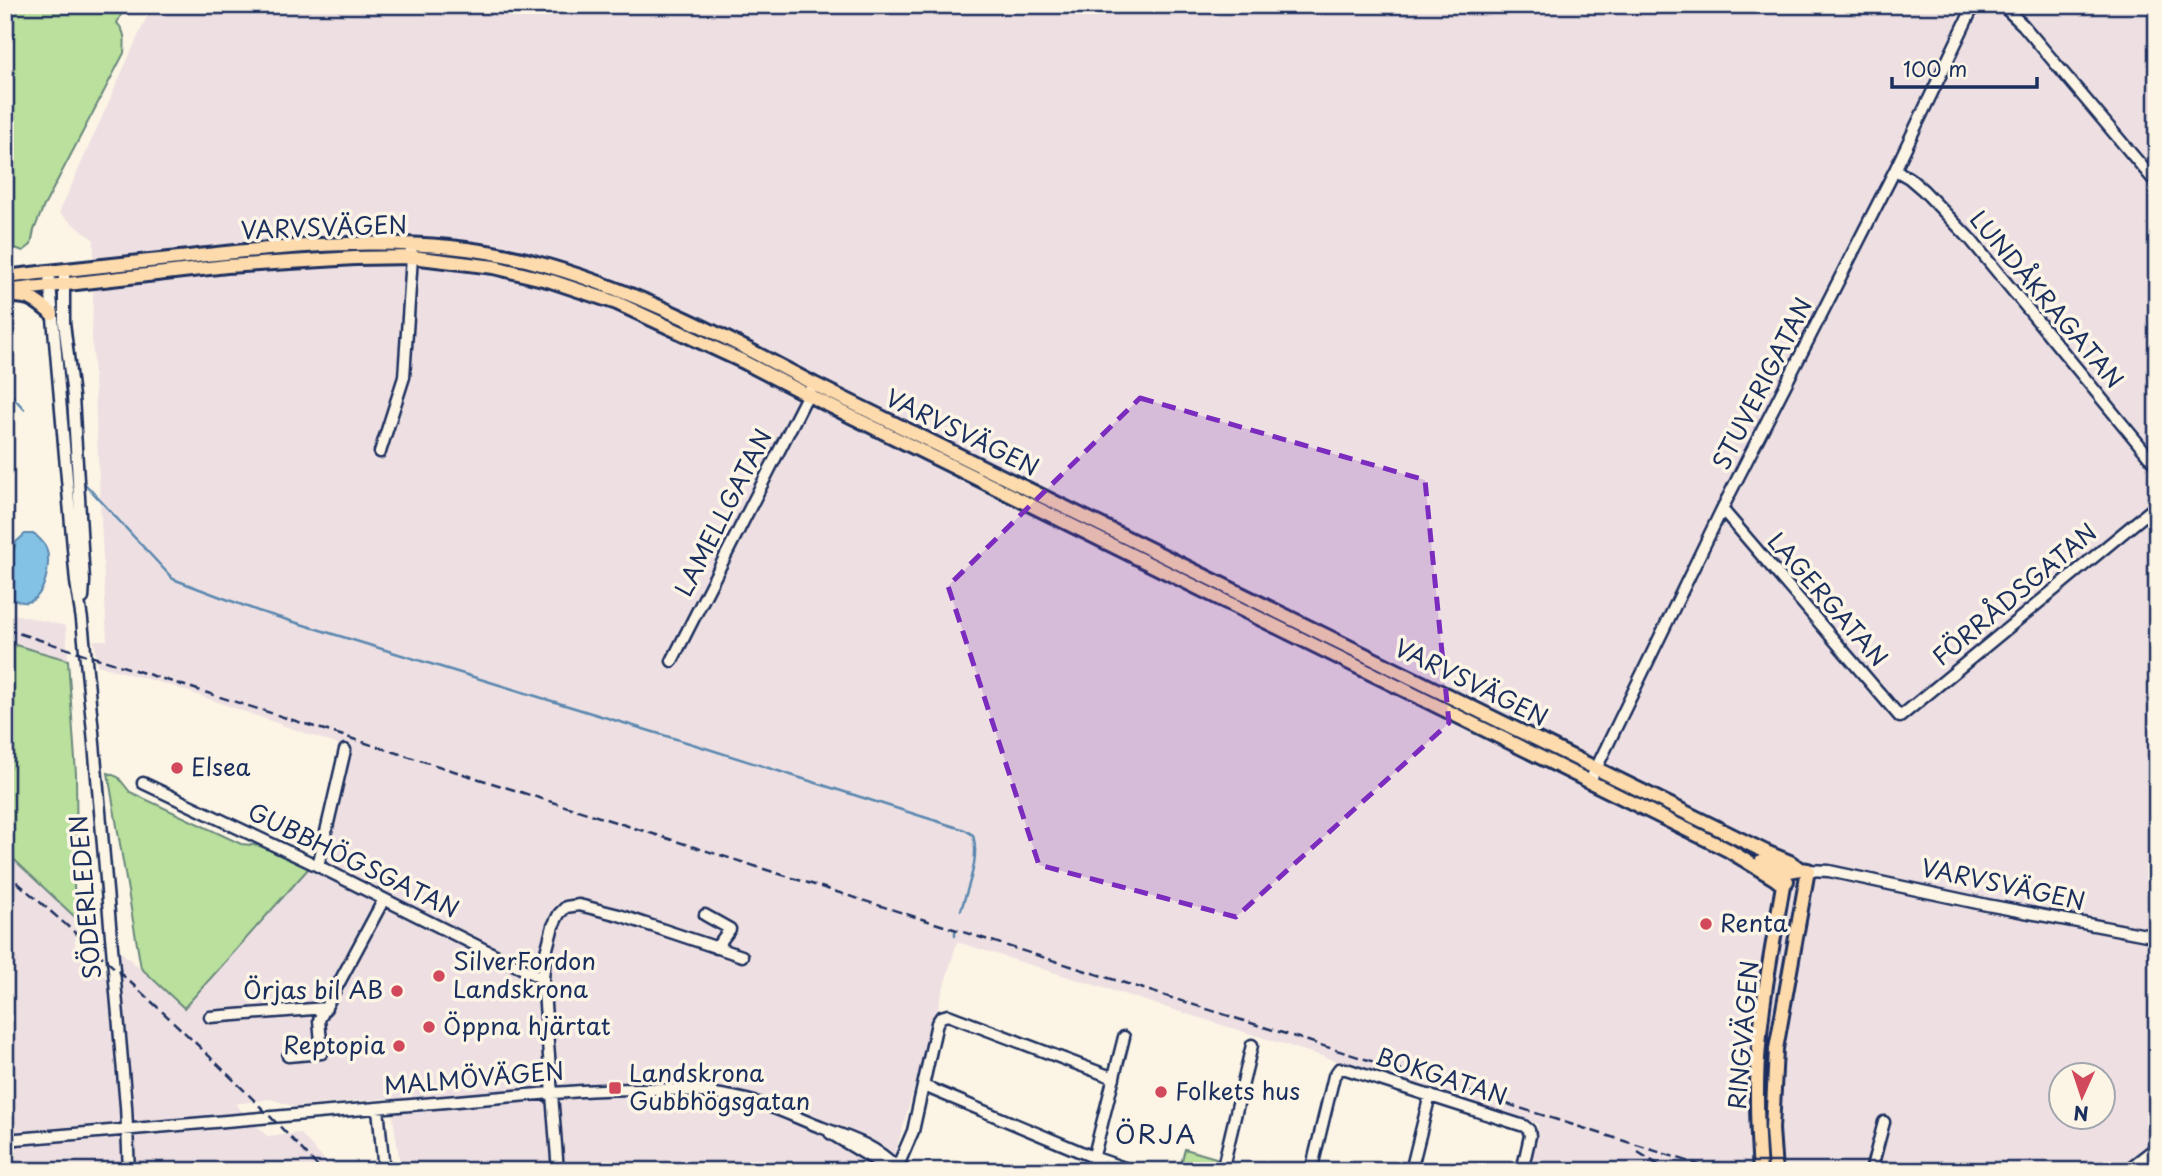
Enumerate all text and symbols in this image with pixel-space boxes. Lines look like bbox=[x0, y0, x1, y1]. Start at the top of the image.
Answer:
scale bar bbox=[1892, 46, 2038, 90]
text: 100 m bbox=[1903, 52, 1967, 84]
street label: LUNDÅKRAGATAN bbox=[1962, 202, 2133, 396]
street label: VARVSVÄGEN bbox=[240, 205, 408, 247]
street label: STUVERIGATAN bbox=[1702, 291, 1820, 475]
street label: VARVSVÄGEN bbox=[880, 378, 1046, 484]
street label: LAMELLGATAN bbox=[664, 422, 780, 602]
street label: FÖRRÅDSGATAN bbox=[1924, 514, 2104, 673]
street label: LAGERGATAN bbox=[1760, 524, 1897, 674]
street label: VARVSVÄGEN bbox=[1389, 628, 1555, 734]
place label: Elsea bbox=[191, 748, 250, 784]
marker: Elsea bbox=[169, 760, 185, 776]
street label: GUBBHÖGSGATAN bbox=[242, 792, 466, 926]
street label: SÖDERLEDEN bbox=[59, 814, 109, 981]
street label: VARVSVÄGEN bbox=[1918, 848, 2089, 918]
place label: Renta bbox=[1720, 904, 1788, 940]
marker: Renta bbox=[1698, 916, 1714, 932]
place label: SilverFordon Landskrona bbox=[453, 942, 596, 1006]
street label: RINGVÄGEN bbox=[1718, 959, 1766, 1111]
marker: SilverFordon Landskrona bbox=[431, 968, 447, 984]
place label: Örjas bil AB bbox=[243, 971, 383, 1007]
marker: Örjas bil AB bbox=[389, 983, 405, 999]
place label: Öppna hjärtat bbox=[443, 1007, 611, 1043]
marker: Öppna hjärtat bbox=[421, 1019, 437, 1035]
place label: Reptopia bbox=[283, 1026, 385, 1062]
street label: BOKGATAN bbox=[1371, 1037, 1512, 1113]
marker: Reptopia bbox=[391, 1038, 407, 1054]
street label: MALMÖVÄGEN bbox=[382, 1051, 565, 1103]
place label: Landskrona Gubbhögsgatan bbox=[629, 1054, 810, 1118]
north arrow bbox=[2046, 1060, 2116, 1130]
place label: Folkets hus bbox=[1175, 1072, 1300, 1108]
marker: Landskrona Gubbhögsgatan bbox=[607, 1080, 623, 1096]
marker: Folkets hus bbox=[1153, 1084, 1169, 1100]
text: N bbox=[2073, 1100, 2089, 1128]
district label: ÖRJA bbox=[1115, 1114, 1197, 1153]

